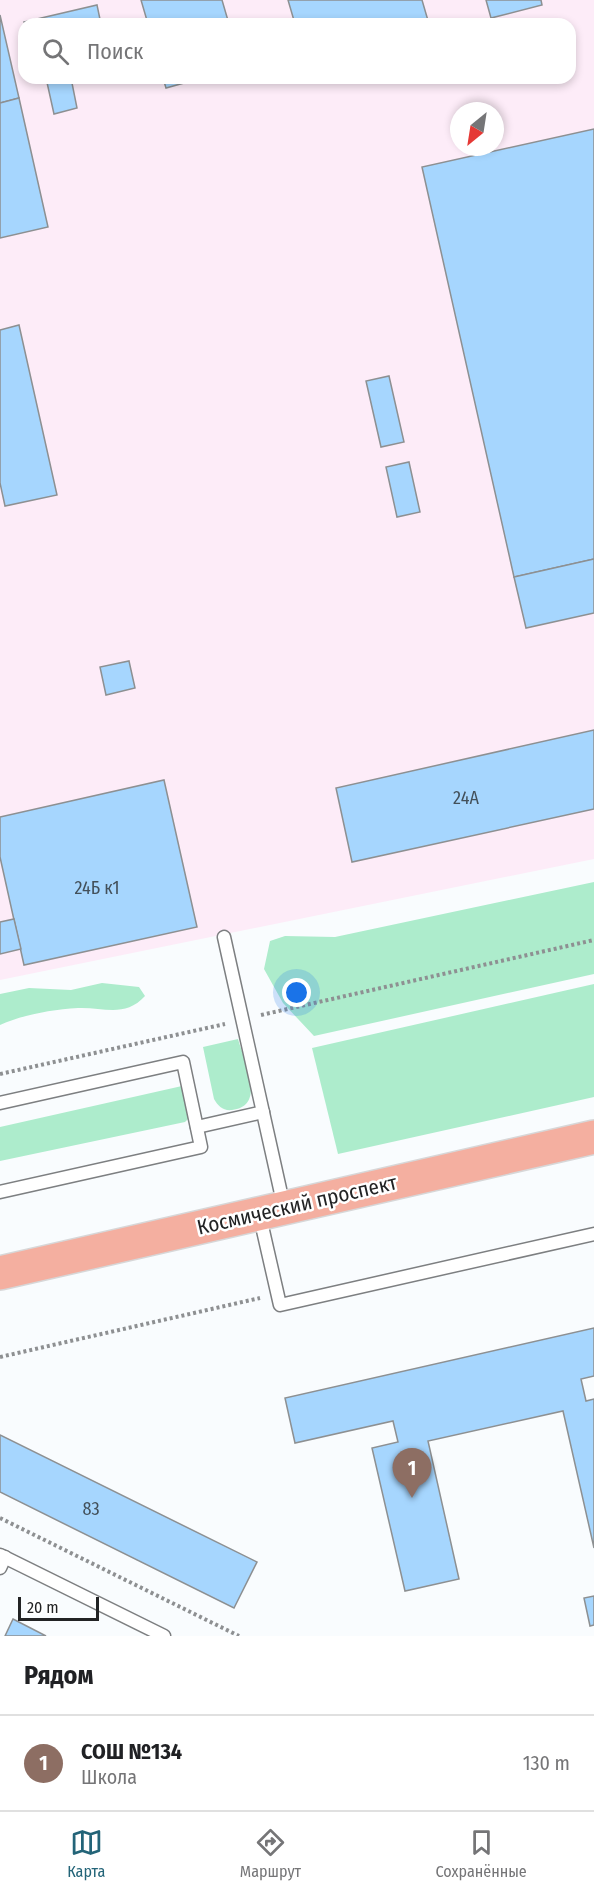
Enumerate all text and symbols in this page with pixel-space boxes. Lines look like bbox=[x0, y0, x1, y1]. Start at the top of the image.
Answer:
search box bbox=[18, 18, 576, 84]
icon: search bbox=[39, 35, 72, 68]
text: Поиск bbox=[87, 38, 143, 65]
north arrow bbox=[450, 102, 504, 156]
house number: 24А bbox=[453, 787, 479, 809]
house number: 24Б к1 bbox=[74, 877, 120, 899]
your location bbox=[282, 978, 311, 1007]
street label: Космический проспект bbox=[195, 1169, 400, 1241]
pin: 1 bbox=[392, 1448, 432, 1498]
house number: 83 bbox=[82, 1498, 100, 1520]
scale bar bbox=[18, 1594, 99, 1622]
text: 20 m bbox=[27, 1598, 58, 1617]
text: Рядом bbox=[24, 1660, 93, 1691]
text: СОШ №134 bbox=[81, 1738, 182, 1765]
text: 1 bbox=[39, 1751, 48, 1775]
text: 130 m bbox=[523, 1751, 570, 1775]
text: Школа bbox=[81, 1765, 137, 1789]
tab: Карта bbox=[67, 1826, 105, 1881]
tab: Маршрут bbox=[240, 1826, 301, 1881]
tab: Сохранённые bbox=[435, 1826, 527, 1881]

